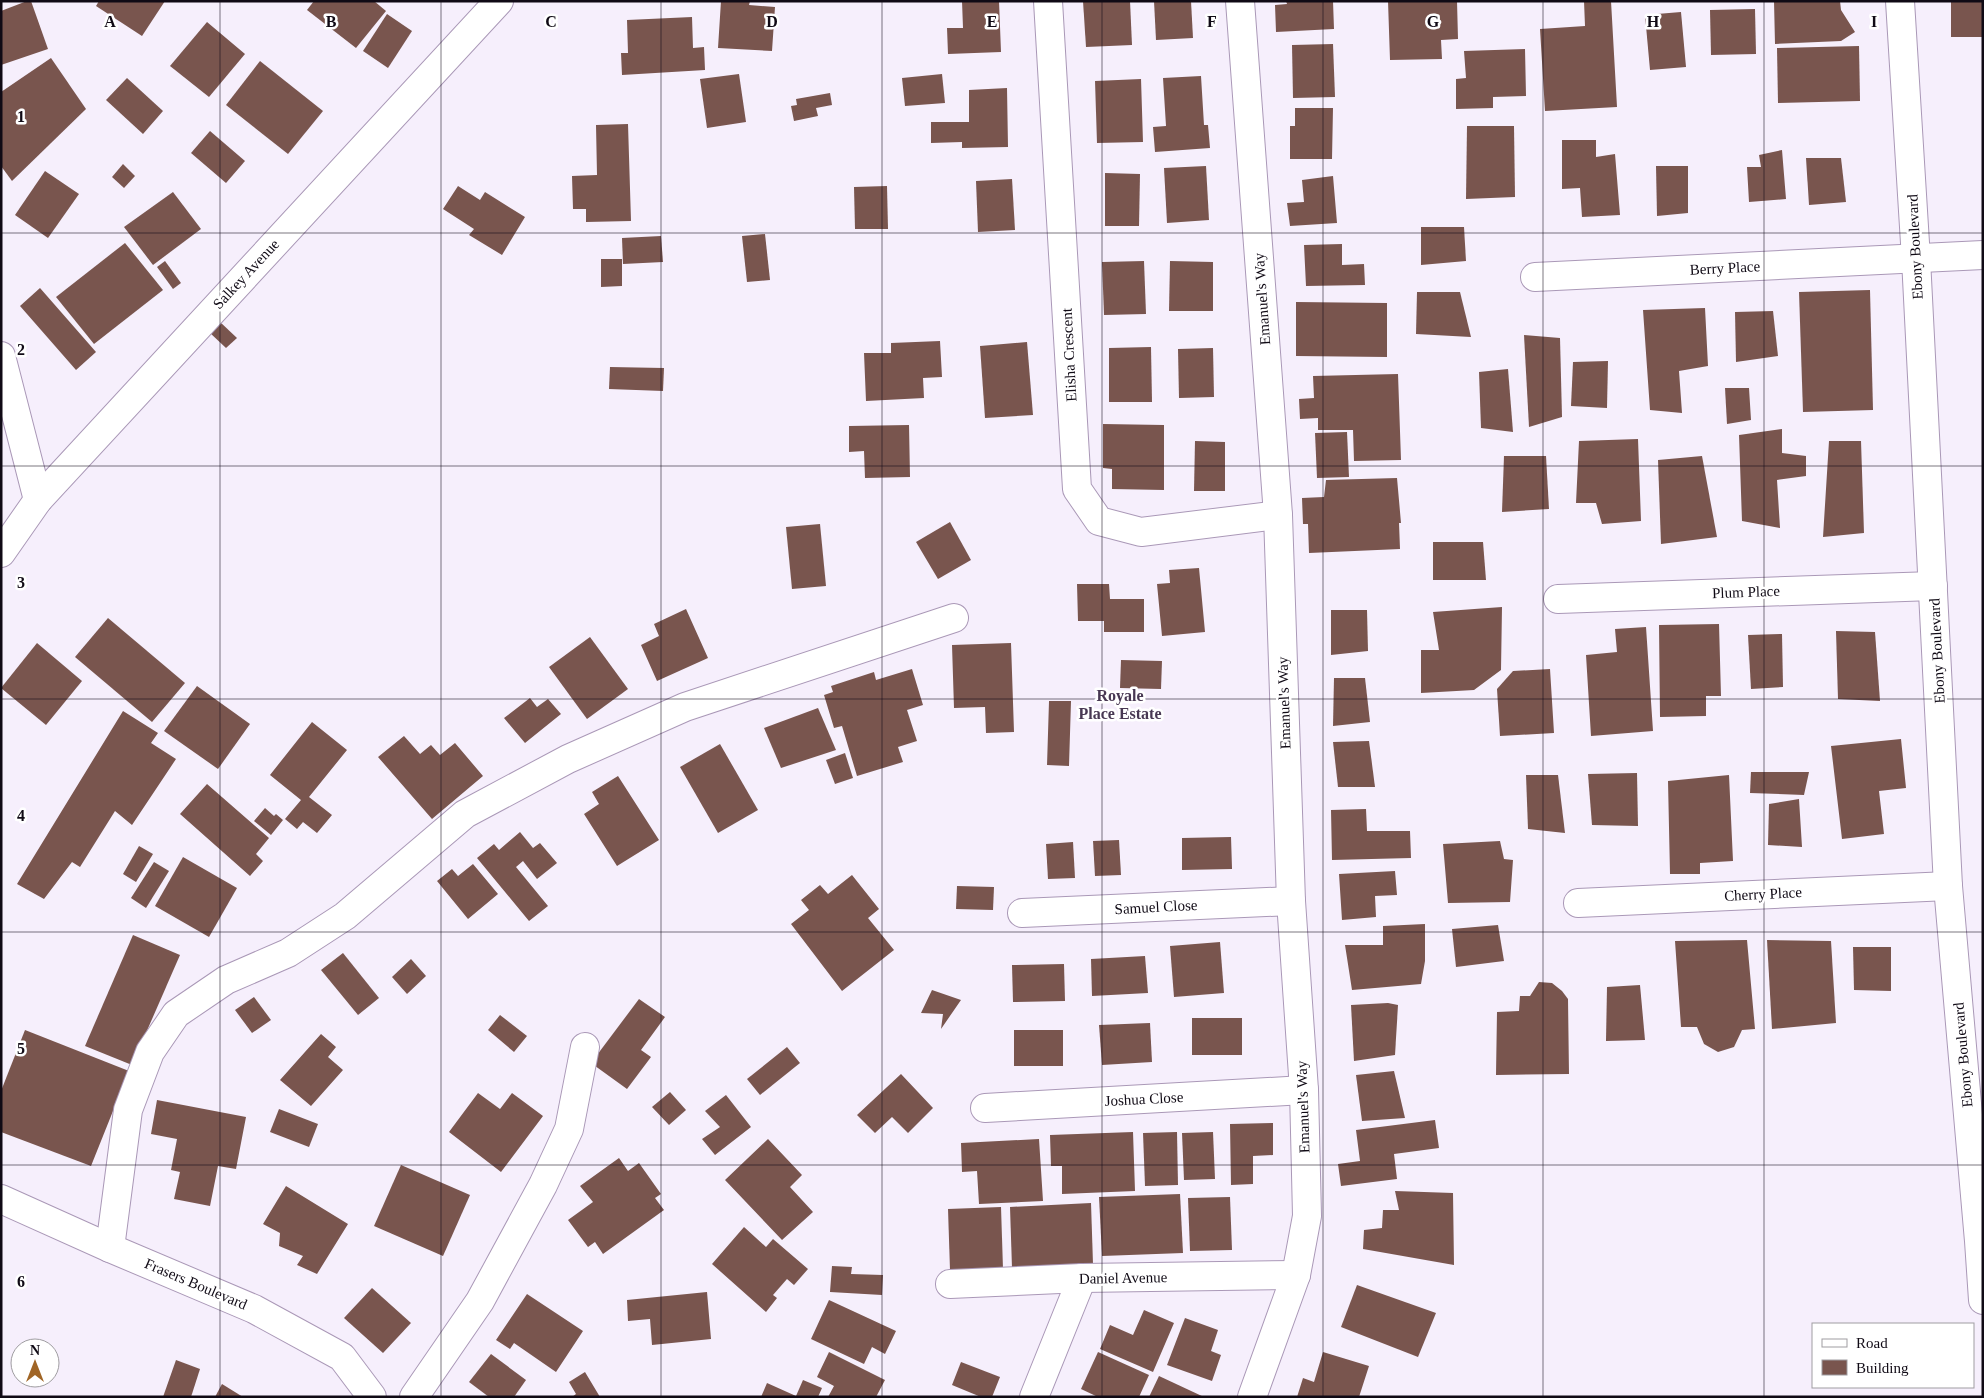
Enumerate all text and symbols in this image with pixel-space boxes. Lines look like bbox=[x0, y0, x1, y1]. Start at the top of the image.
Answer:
text: A bbox=[104, 13, 116, 30]
text: B bbox=[326, 13, 337, 30]
text: C bbox=[545, 13, 557, 30]
text: D bbox=[766, 13, 778, 30]
text: E bbox=[987, 13, 997, 30]
text: F bbox=[1207, 13, 1217, 30]
text: G bbox=[1427, 13, 1440, 30]
text: H bbox=[1647, 13, 1660, 30]
text: I bbox=[1871, 13, 1877, 30]
text: 1 bbox=[17, 108, 25, 125]
street label: Ebony Boulevard bbox=[1904, 193, 1926, 300]
street label: Salkey Avenue bbox=[210, 236, 283, 312]
street label: Emanuel's Way bbox=[1251, 252, 1273, 346]
street label: Berry Place bbox=[1689, 258, 1761, 278]
street label: Elisha Crescent bbox=[1059, 307, 1079, 402]
text: 2 bbox=[17, 341, 25, 358]
text: 3 bbox=[17, 574, 25, 591]
street label: Plum Place bbox=[1712, 583, 1781, 601]
street label: Ebony Boulevard bbox=[1926, 597, 1948, 704]
street label: Emanuel's Way bbox=[1274, 656, 1294, 749]
district label: Royale Place Estate bbox=[1078, 687, 1162, 722]
text: 4 bbox=[17, 807, 25, 824]
street label: Cherry Place bbox=[1724, 884, 1803, 904]
street label: Samuel Close bbox=[1114, 897, 1198, 917]
street label: Ebony Boulevard bbox=[1950, 1001, 1976, 1108]
text: 5 bbox=[17, 1040, 25, 1057]
street label: Emanuel's Way bbox=[1293, 1060, 1313, 1153]
street label: Joshua Close bbox=[1104, 1089, 1184, 1109]
street label: Frasers Boulevard bbox=[142, 1255, 250, 1313]
street label: Daniel Avenue bbox=[1079, 1269, 1168, 1287]
text: 6 bbox=[17, 1273, 25, 1290]
legend bbox=[1812, 1323, 1974, 1388]
text: Road bbox=[1856, 1335, 1888, 1351]
north arrow bbox=[10, 1338, 60, 1388]
text: N bbox=[30, 1343, 40, 1358]
text: Building bbox=[1856, 1360, 1909, 1376]

